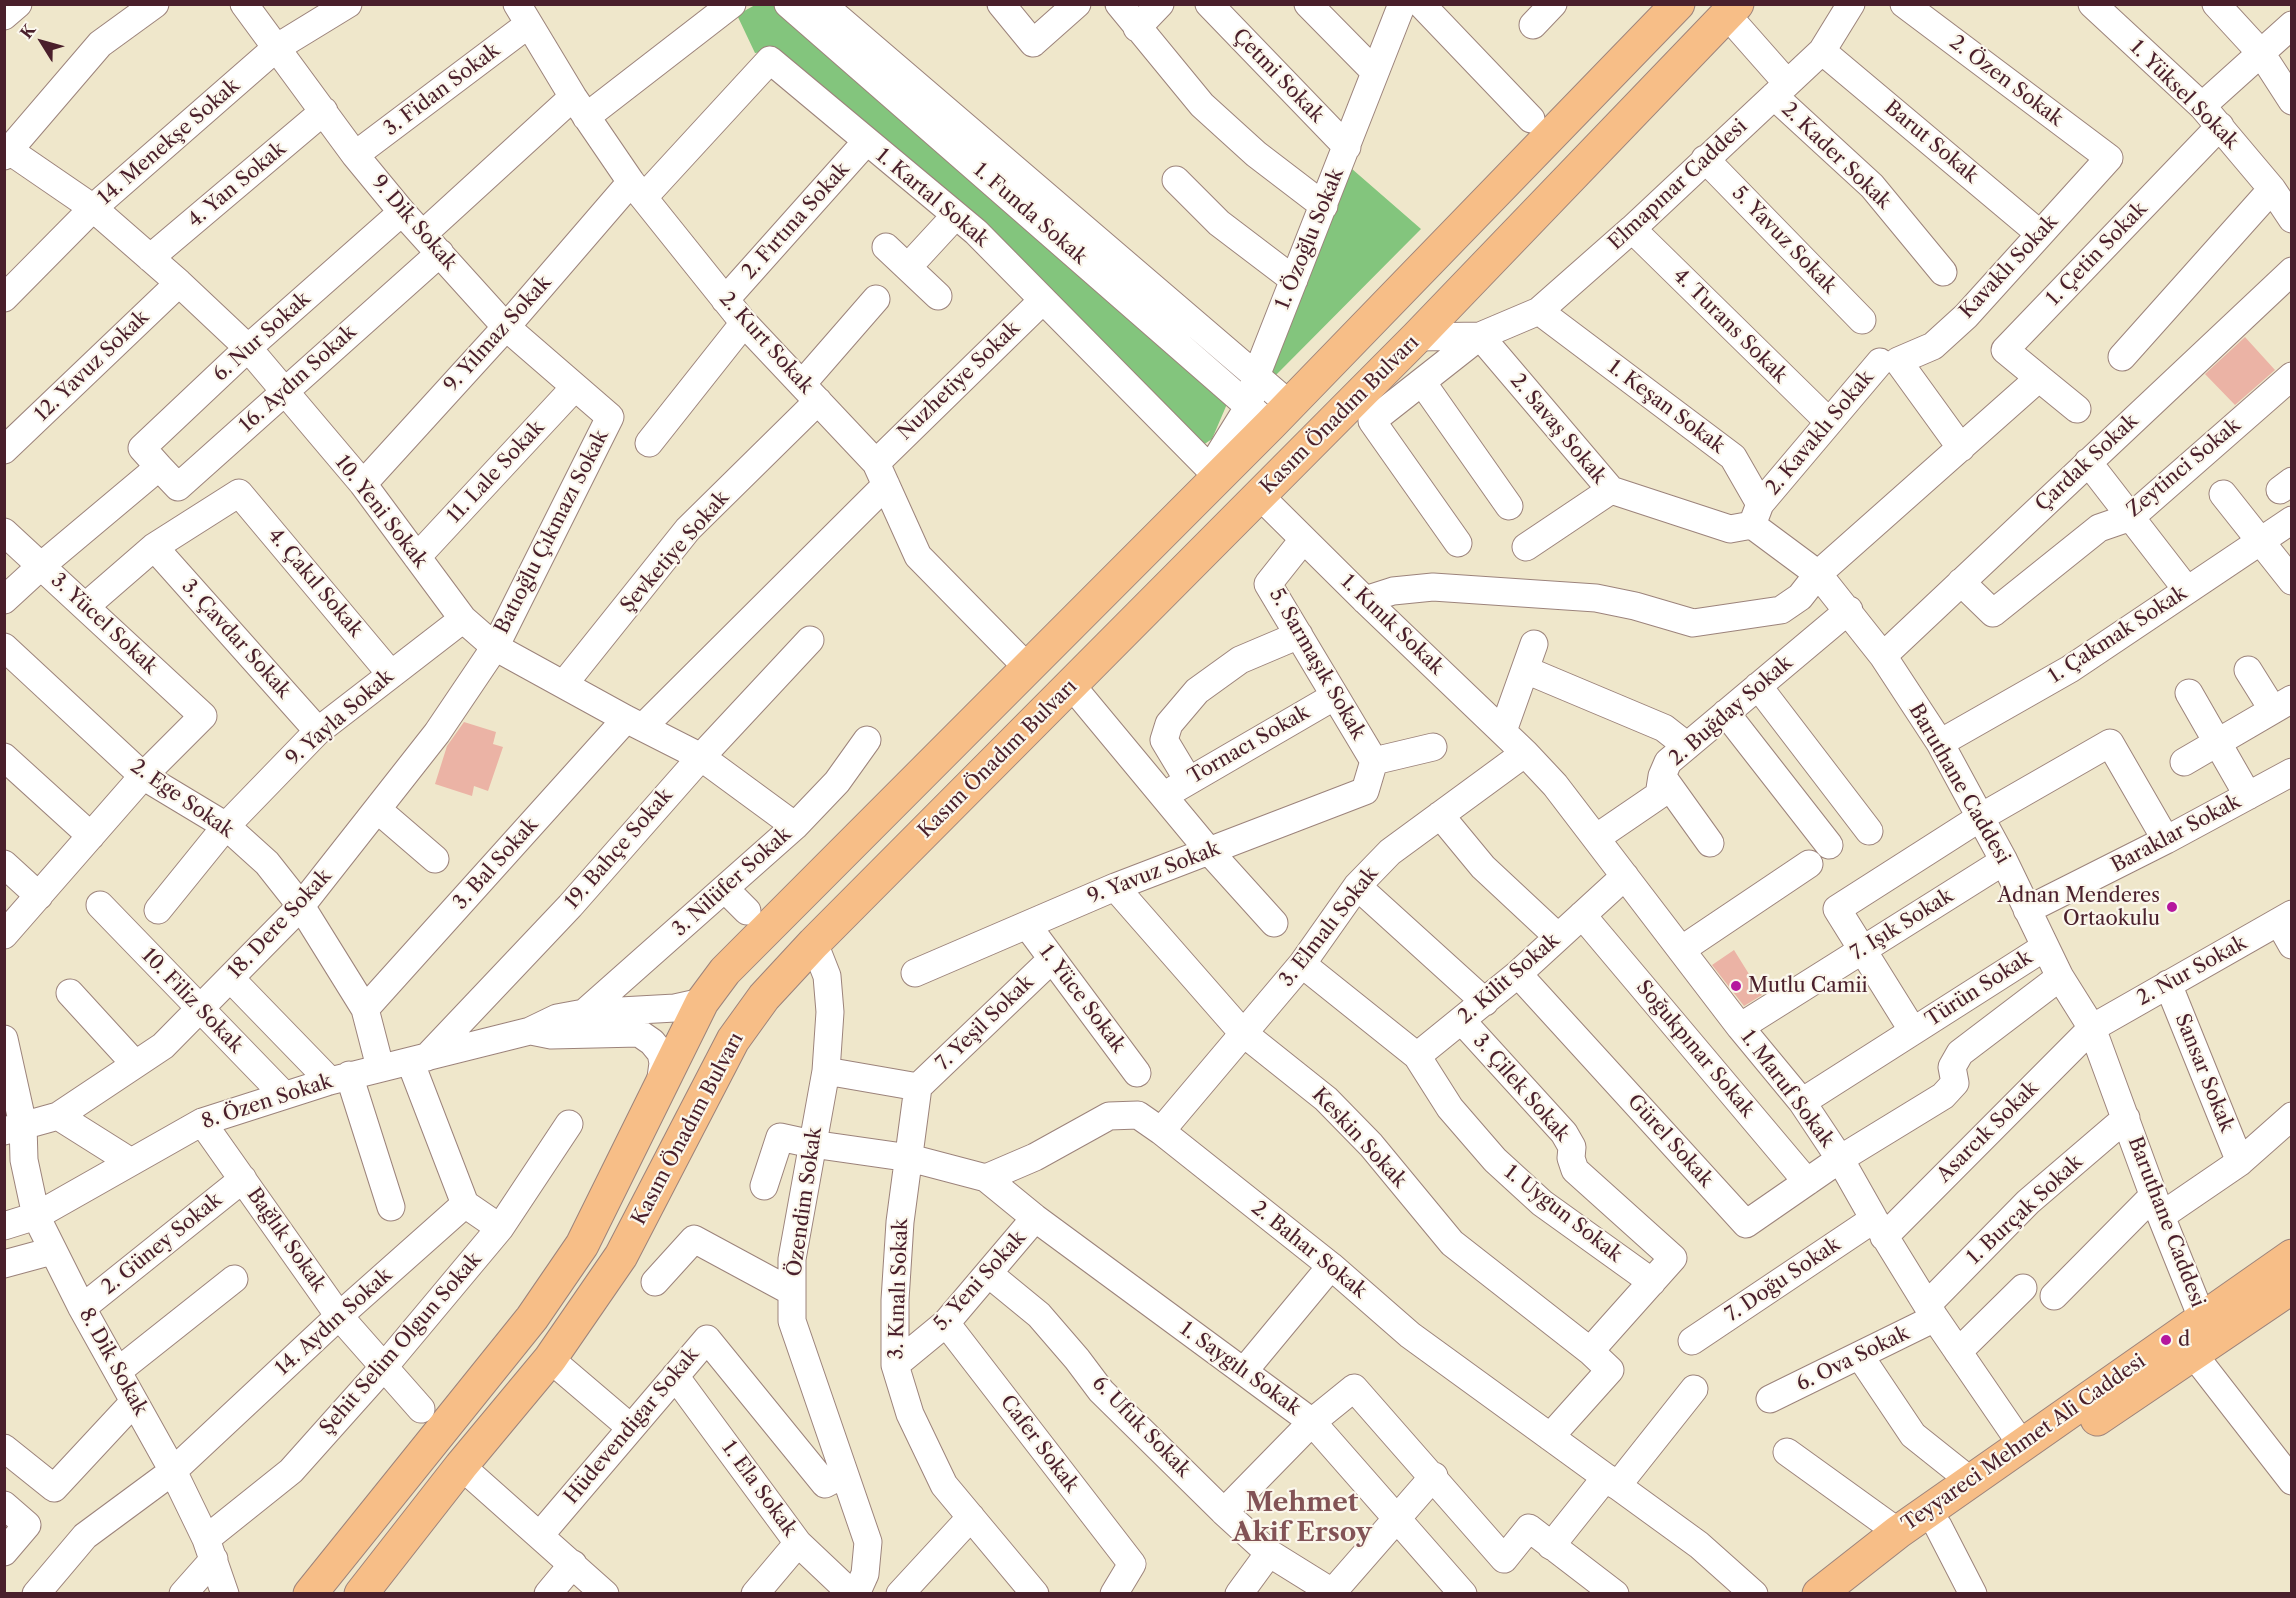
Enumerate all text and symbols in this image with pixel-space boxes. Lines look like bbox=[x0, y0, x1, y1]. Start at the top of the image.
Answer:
north arrow bbox=[12, 12, 72, 72]
text: K bbox=[16, 20, 39, 42]
street label: Çetmi Sokak bbox=[1227, 24, 1329, 128]
street label: 2. Özen Sokak bbox=[1945, 31, 2067, 131]
street label: 1. Yüksel Sokak bbox=[2125, 36, 2243, 154]
street label: 3. Fidan Sokak bbox=[379, 39, 505, 141]
street label: 14. Menekşe Sokak bbox=[93, 74, 245, 210]
street label: Barut Sokak bbox=[1879, 96, 1983, 188]
street label: 2. Kader Sokak bbox=[1776, 98, 1896, 214]
street label: Elmapınar Caddesi bbox=[1604, 115, 1752, 255]
street label: 4. Yan Sokak bbox=[183, 137, 291, 233]
street label: 1. Kartal Sokak bbox=[871, 144, 993, 252]
street label: 2. Fırtına Sokak bbox=[737, 158, 855, 284]
street label: 1. Funda Sokak bbox=[968, 158, 1092, 270]
street label: 1. Özoğlu Sokak bbox=[1271, 165, 1349, 313]
street label: 9. Dik Sokak bbox=[366, 171, 462, 275]
street label: 5. Yavuz Sokak bbox=[1727, 181, 1841, 299]
street label: 1. Çetin Sokak bbox=[2042, 197, 2152, 311]
street label: Kavaklı Sokak bbox=[1955, 210, 2063, 324]
street label: 4. Turans Sokak bbox=[1668, 264, 1792, 388]
street label: 9. Yılmaz Sokak bbox=[440, 271, 556, 397]
street label: 6. Nur Sokak bbox=[209, 287, 315, 387]
street label: 2. Kurt Sokak bbox=[714, 287, 818, 399]
street label: 12. Yavuz Sokak bbox=[30, 306, 154, 426]
street label: Nuzhetiye Sokak bbox=[893, 317, 1025, 445]
street label: 16. Aydın Sokak bbox=[235, 320, 361, 438]
street label: Kasım Önadım Bulvarı bbox=[1256, 331, 1424, 499]
street label: 1. Keşan Sokak bbox=[1603, 355, 1729, 459]
street label: 2. Kavaklı Sokak bbox=[1761, 366, 1879, 500]
street label: 2. Savaş Sokak bbox=[1505, 369, 1611, 489]
street label: Çardak Sokak bbox=[2031, 409, 2143, 517]
street label: Zeytinci Sokak bbox=[2122, 414, 2246, 522]
street label: 11. Lale Sokak bbox=[443, 416, 549, 528]
street label: Batıoğlu Çıkmazı Sokak bbox=[490, 426, 614, 638]
street label: 10. Yeni Sokak bbox=[330, 451, 432, 573]
street label: Şevketiye Sokak bbox=[616, 486, 734, 618]
street label: 4. Çakıl Sokak bbox=[263, 524, 367, 642]
street label: 3. Yücel Sokak bbox=[46, 569, 162, 679]
street label: 1. Kınık Sokak bbox=[1336, 570, 1448, 680]
street label: 3. Çavdar Sokak bbox=[176, 575, 296, 703]
street label: 1. Çakmak Sokak bbox=[2044, 581, 2192, 689]
street label: 5. Sarmaşık Sokak bbox=[1264, 584, 1370, 744]
street label: 2. Buğday Sokak bbox=[1665, 651, 1797, 771]
street label: 9. Yayla Sokak bbox=[282, 665, 398, 771]
street label: Kasım Önadım Bulvarı bbox=[914, 675, 1082, 843]
street label: Baruthane Caddesi bbox=[1903, 700, 2015, 868]
street label: Tornacı Sokak bbox=[1184, 701, 1314, 789]
street label: 2. Ege Sokak bbox=[126, 755, 238, 843]
street label: 19. Bahçe Sokak bbox=[560, 784, 678, 914]
street label: Baraklar Sokak bbox=[2107, 790, 2245, 878]
street label: 3. Bal Sokak bbox=[449, 813, 543, 915]
street label: 3. Nilüfer Sokak bbox=[668, 822, 796, 942]
street label: 9. Yavuz Sokak bbox=[1084, 837, 1224, 909]
street label: 3. Elmalı Sokak bbox=[1275, 862, 1383, 992]
street label: 18. Dere Sokak bbox=[223, 864, 337, 984]
street label: 7. Işık Sokak bbox=[1846, 884, 1958, 966]
place label: Adnan Menderes Ortaokulu bbox=[1997, 884, 2160, 931]
marker: Adnan Menderes Ortaokulu bbox=[2165, 900, 2179, 914]
street label: 2. Kilit Sokak bbox=[1454, 929, 1564, 1029]
street label: 2. Nur Sokak bbox=[2133, 931, 2251, 1011]
street label: 1. Yüce Sokak bbox=[1034, 941, 1130, 1057]
street label: 10. Filiz Sokak bbox=[136, 944, 248, 1058]
street label: Türün Sokak bbox=[1921, 946, 2037, 1032]
street label: 7. Yeşil Sokak bbox=[931, 971, 1039, 1075]
place label: Mutlu Camii bbox=[1748, 974, 1868, 998]
street label: Soğukpınar Sokak bbox=[1631, 976, 1759, 1122]
marker: Mutlu Camii bbox=[1729, 979, 1743, 993]
street label: Sansar Sokak bbox=[2169, 1010, 2239, 1136]
street label: 1. Maruf Sokak bbox=[1735, 1026, 1839, 1152]
street label: Kasım Önadım Bulvarı bbox=[627, 1029, 749, 1229]
street label: 3. Çilek Sokak bbox=[1468, 1029, 1574, 1147]
street label: 8. Özen Sokak bbox=[199, 1070, 335, 1134]
street label: Asarcık Sokak bbox=[1932, 1076, 2044, 1188]
street label: Keskin Sokak bbox=[1307, 1083, 1411, 1193]
street label: Gürel Sokak bbox=[1622, 1090, 1718, 1192]
street label: Özendim Sokak bbox=[783, 1126, 827, 1278]
street label: Baruthane Caddesi bbox=[2122, 1133, 2210, 1311]
street label: 1. Burçak Sokak bbox=[1962, 1150, 2088, 1270]
street label: 1. Uygun Sokak bbox=[1499, 1161, 1627, 1267]
street label: Bağlık Sokak bbox=[241, 1183, 331, 1297]
street label: 2. Güney Sokak bbox=[97, 1188, 227, 1300]
street label: 2. Bahar Sokak bbox=[1247, 1196, 1371, 1304]
street label: 3. Kınalı Sokak bbox=[885, 1218, 913, 1360]
street label: 5. Yeni Sokak bbox=[929, 1226, 1031, 1336]
street label: 7. Doğu Sokak bbox=[1721, 1233, 1845, 1327]
street label: Şehit Selim Olgun Sokak bbox=[315, 1248, 487, 1440]
street label: 14. Aydın Sokak bbox=[271, 1263, 397, 1381]
street label: 8. Dik Sokak bbox=[74, 1304, 152, 1420]
street label: 1. Saygılı Sokak bbox=[1175, 1317, 1305, 1421]
street label: 6. Ova Sokak bbox=[1793, 1321, 1913, 1397]
place label: d bbox=[2178, 1328, 2190, 1352]
marker: d bbox=[2159, 1333, 2173, 1347]
street label: Hüdevendigar Sokak bbox=[560, 1343, 704, 1509]
street label: Teyyareci Mehmet Ali Caddesi bbox=[1898, 1350, 2150, 1536]
street label: 6. Ufuk Sokak bbox=[1087, 1371, 1195, 1483]
street label: Cafer Sokak bbox=[995, 1391, 1083, 1497]
street label: 1. Ela Sokak bbox=[716, 1437, 802, 1541]
district label: Mehmet Akif Ersoy bbox=[1232, 1487, 1372, 1548]

